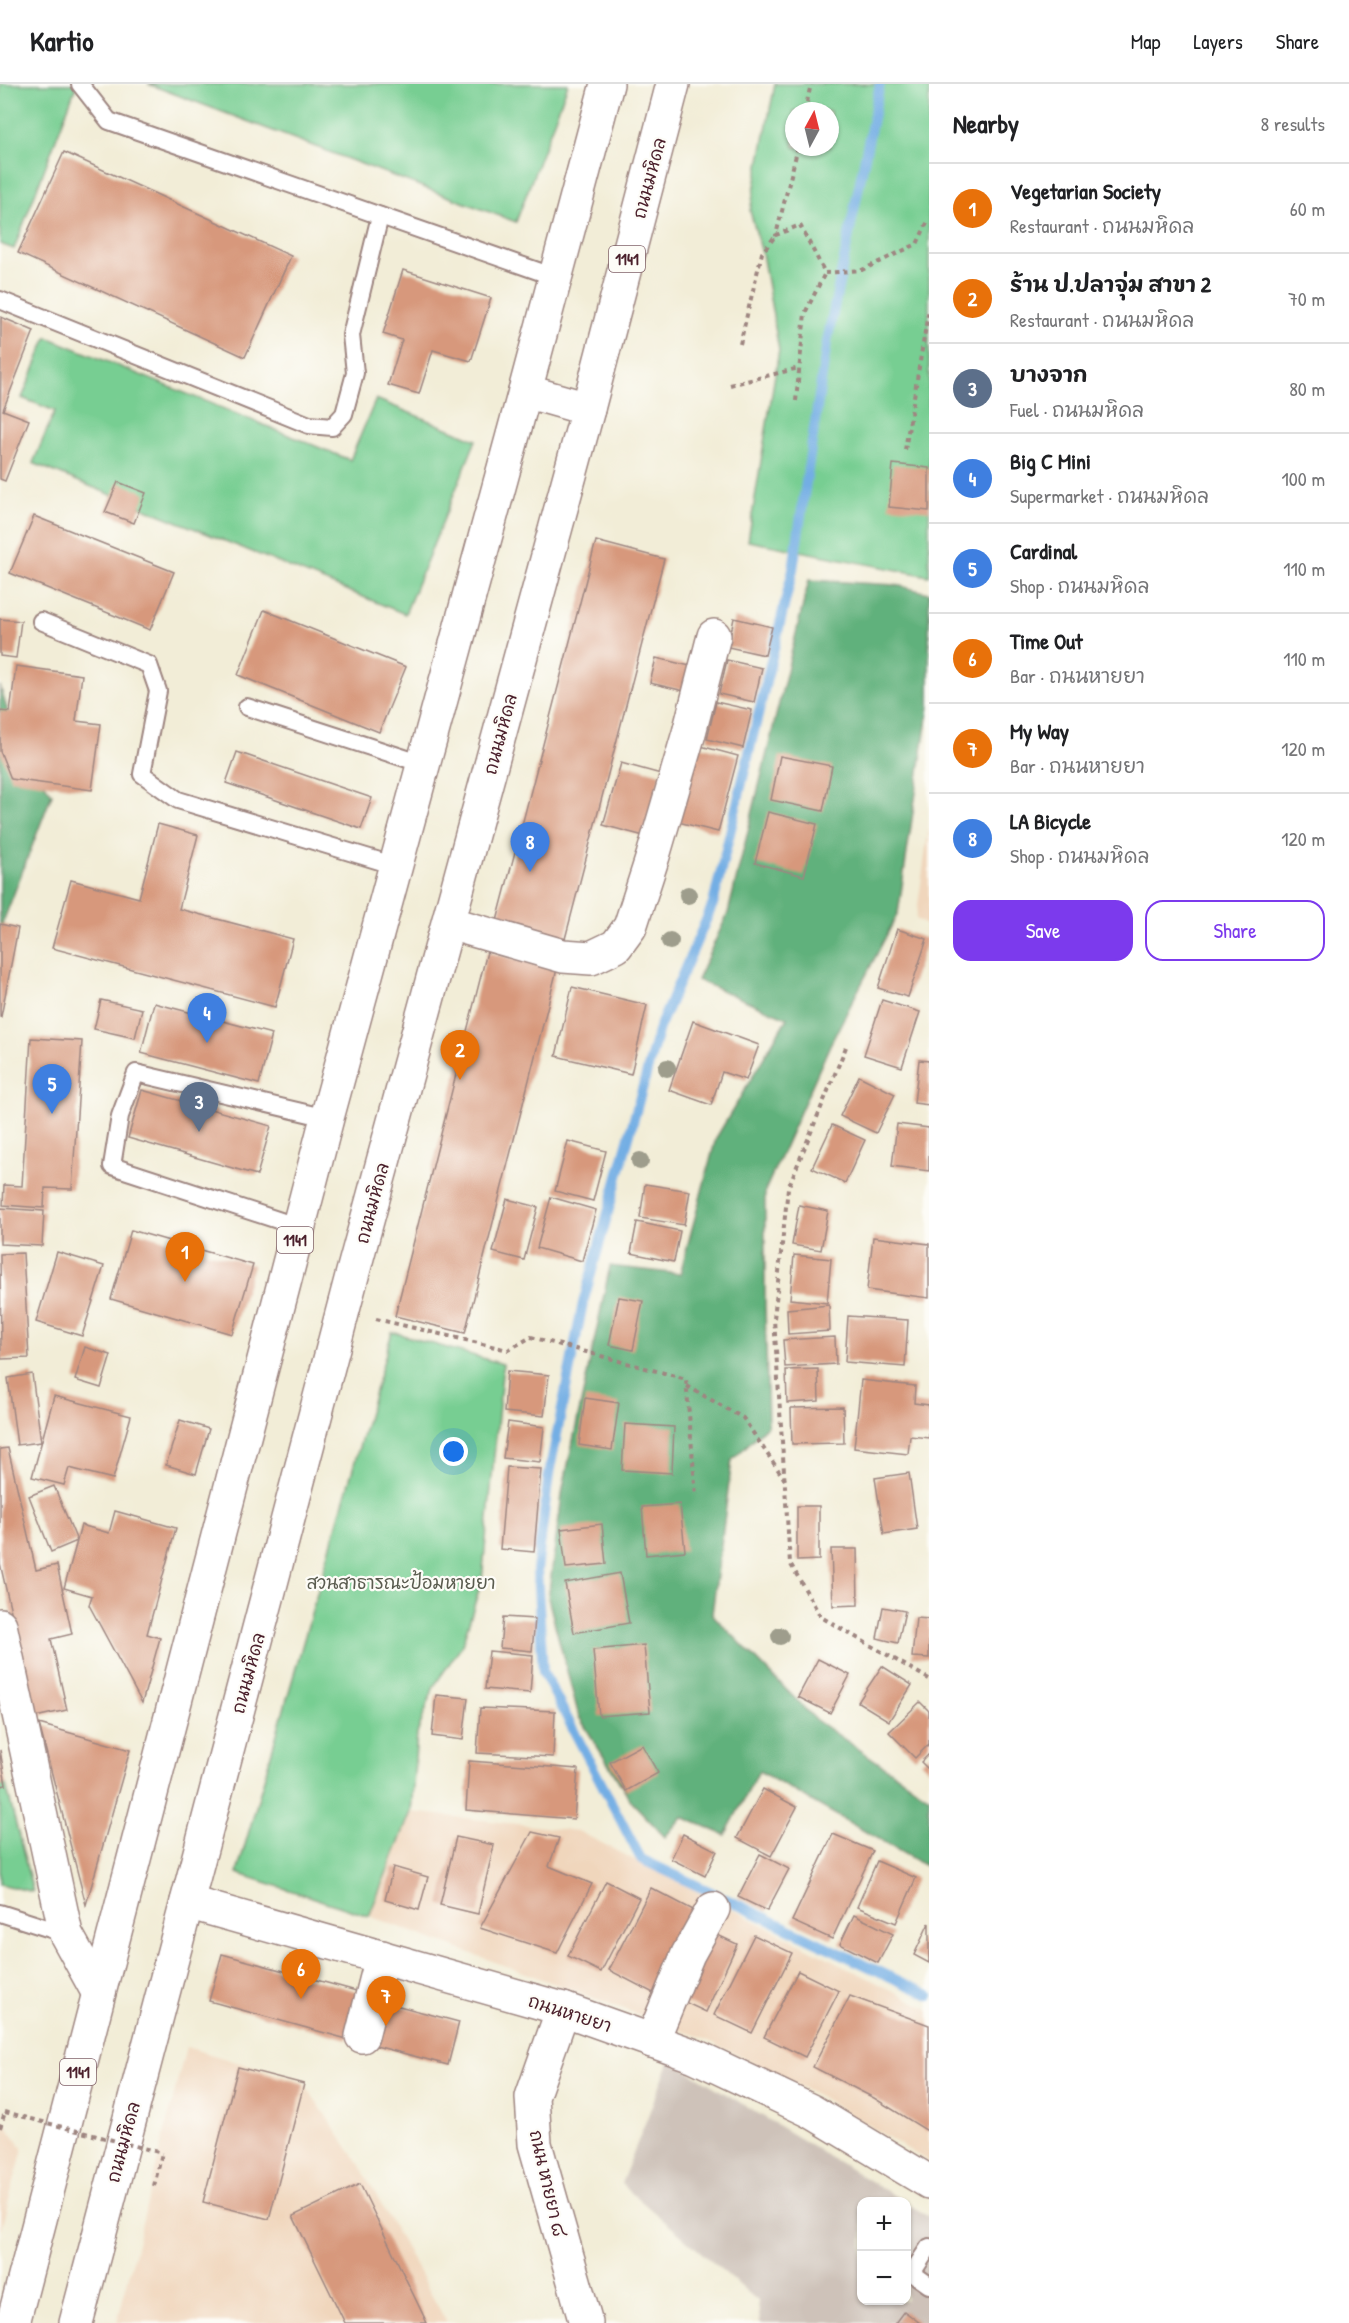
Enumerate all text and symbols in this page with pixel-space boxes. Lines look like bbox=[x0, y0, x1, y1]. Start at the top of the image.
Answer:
text: Kartio bbox=[30, 22, 94, 60]
text: Map bbox=[1131, 27, 1160, 56]
text: Layers bbox=[1193, 27, 1243, 56]
text: Share bbox=[1276, 27, 1319, 56]
north arrow bbox=[785, 102, 839, 156]
text: Nearby bbox=[953, 106, 1019, 141]
text: 8 results bbox=[1260, 110, 1325, 137]
street label: ถนนมหิดล bbox=[626, 135, 672, 221]
text: Vegetarian Society bbox=[1010, 176, 1161, 206]
text: 1 bbox=[969, 195, 976, 222]
text: 60 m bbox=[1290, 195, 1325, 222]
text: Restaurant · ถนนมหิดล bbox=[1010, 212, 1194, 239]
road number: 1141 bbox=[609, 246, 645, 272]
text: ร้าน ป.ปลาจุ่ม สาขา 2 bbox=[1010, 269, 1211, 299]
text: 2 bbox=[968, 285, 977, 312]
text: 70 m bbox=[1288, 285, 1325, 312]
text: Restaurant · ถนนมหิดล bbox=[1010, 306, 1194, 333]
text: บางจาก bbox=[1010, 359, 1087, 389]
text: 3 bbox=[968, 375, 977, 402]
text: 80 m bbox=[1289, 375, 1325, 402]
text: Fuel · ถนนมหิดล bbox=[1010, 396, 1144, 423]
text: Big C Mini bbox=[1010, 446, 1091, 476]
text: 4 bbox=[969, 465, 976, 492]
text: 100 m bbox=[1282, 465, 1325, 492]
text: Supermarket · ถนนมหิดล bbox=[1010, 482, 1209, 509]
text: Cardinal bbox=[1010, 536, 1077, 566]
text: 5 bbox=[968, 555, 977, 582]
text: 110 m bbox=[1283, 555, 1325, 582]
text: Shop · ถนนมหิดล bbox=[1010, 572, 1149, 599]
text: Time Out bbox=[1010, 626, 1083, 656]
text: 6 bbox=[969, 645, 976, 672]
text: 110 m bbox=[1283, 645, 1325, 672]
text: Bar · ถนนหายยา bbox=[1010, 662, 1145, 689]
street label: ถนนมหิดล bbox=[477, 691, 523, 777]
text: My Way bbox=[1010, 716, 1069, 746]
text: 7 bbox=[968, 735, 977, 762]
text: 120 m bbox=[1281, 735, 1325, 762]
text: Bar · ถนนหายยา bbox=[1010, 752, 1145, 779]
text: LA Bicycle bbox=[1010, 806, 1091, 836]
pin: 8 bbox=[510, 822, 550, 872]
text: 8 bbox=[968, 825, 977, 852]
text: 120 m bbox=[1281, 825, 1325, 852]
text: Shop · ถนนมหิดล bbox=[1010, 842, 1149, 869]
button: Save bbox=[953, 900, 1133, 961]
button: Share bbox=[1145, 900, 1325, 961]
pin: 4 bbox=[188, 994, 226, 1043]
pin: 2 bbox=[440, 1030, 480, 1080]
pin: 5 bbox=[32, 1064, 72, 1114]
pin: 3 bbox=[180, 1082, 218, 1132]
street label: ถนนมหิดล bbox=[349, 1160, 395, 1246]
road number: 1141 bbox=[277, 1227, 313, 1253]
pin: 1 bbox=[166, 1232, 204, 1282]
your location bbox=[439, 1437, 468, 1466]
park label: สวนสาธารณะป้อมหายยา bbox=[306, 1570, 496, 1595]
street label: ถนนมหิดล bbox=[225, 1630, 271, 1716]
pin: 6 bbox=[282, 1950, 320, 1999]
pin: 7 bbox=[366, 1976, 406, 2026]
street label: ถนนหายยา bbox=[525, 1988, 615, 2038]
road number: 1141 bbox=[60, 2059, 96, 2085]
street label: ถนนมหิดล bbox=[100, 2099, 146, 2185]
street label: ถนน หายยา ๘ bbox=[524, 2128, 573, 2240]
map controls bbox=[857, 2197, 911, 2305]
button: + bbox=[857, 2197, 911, 2251]
button: − bbox=[857, 2251, 911, 2305]

